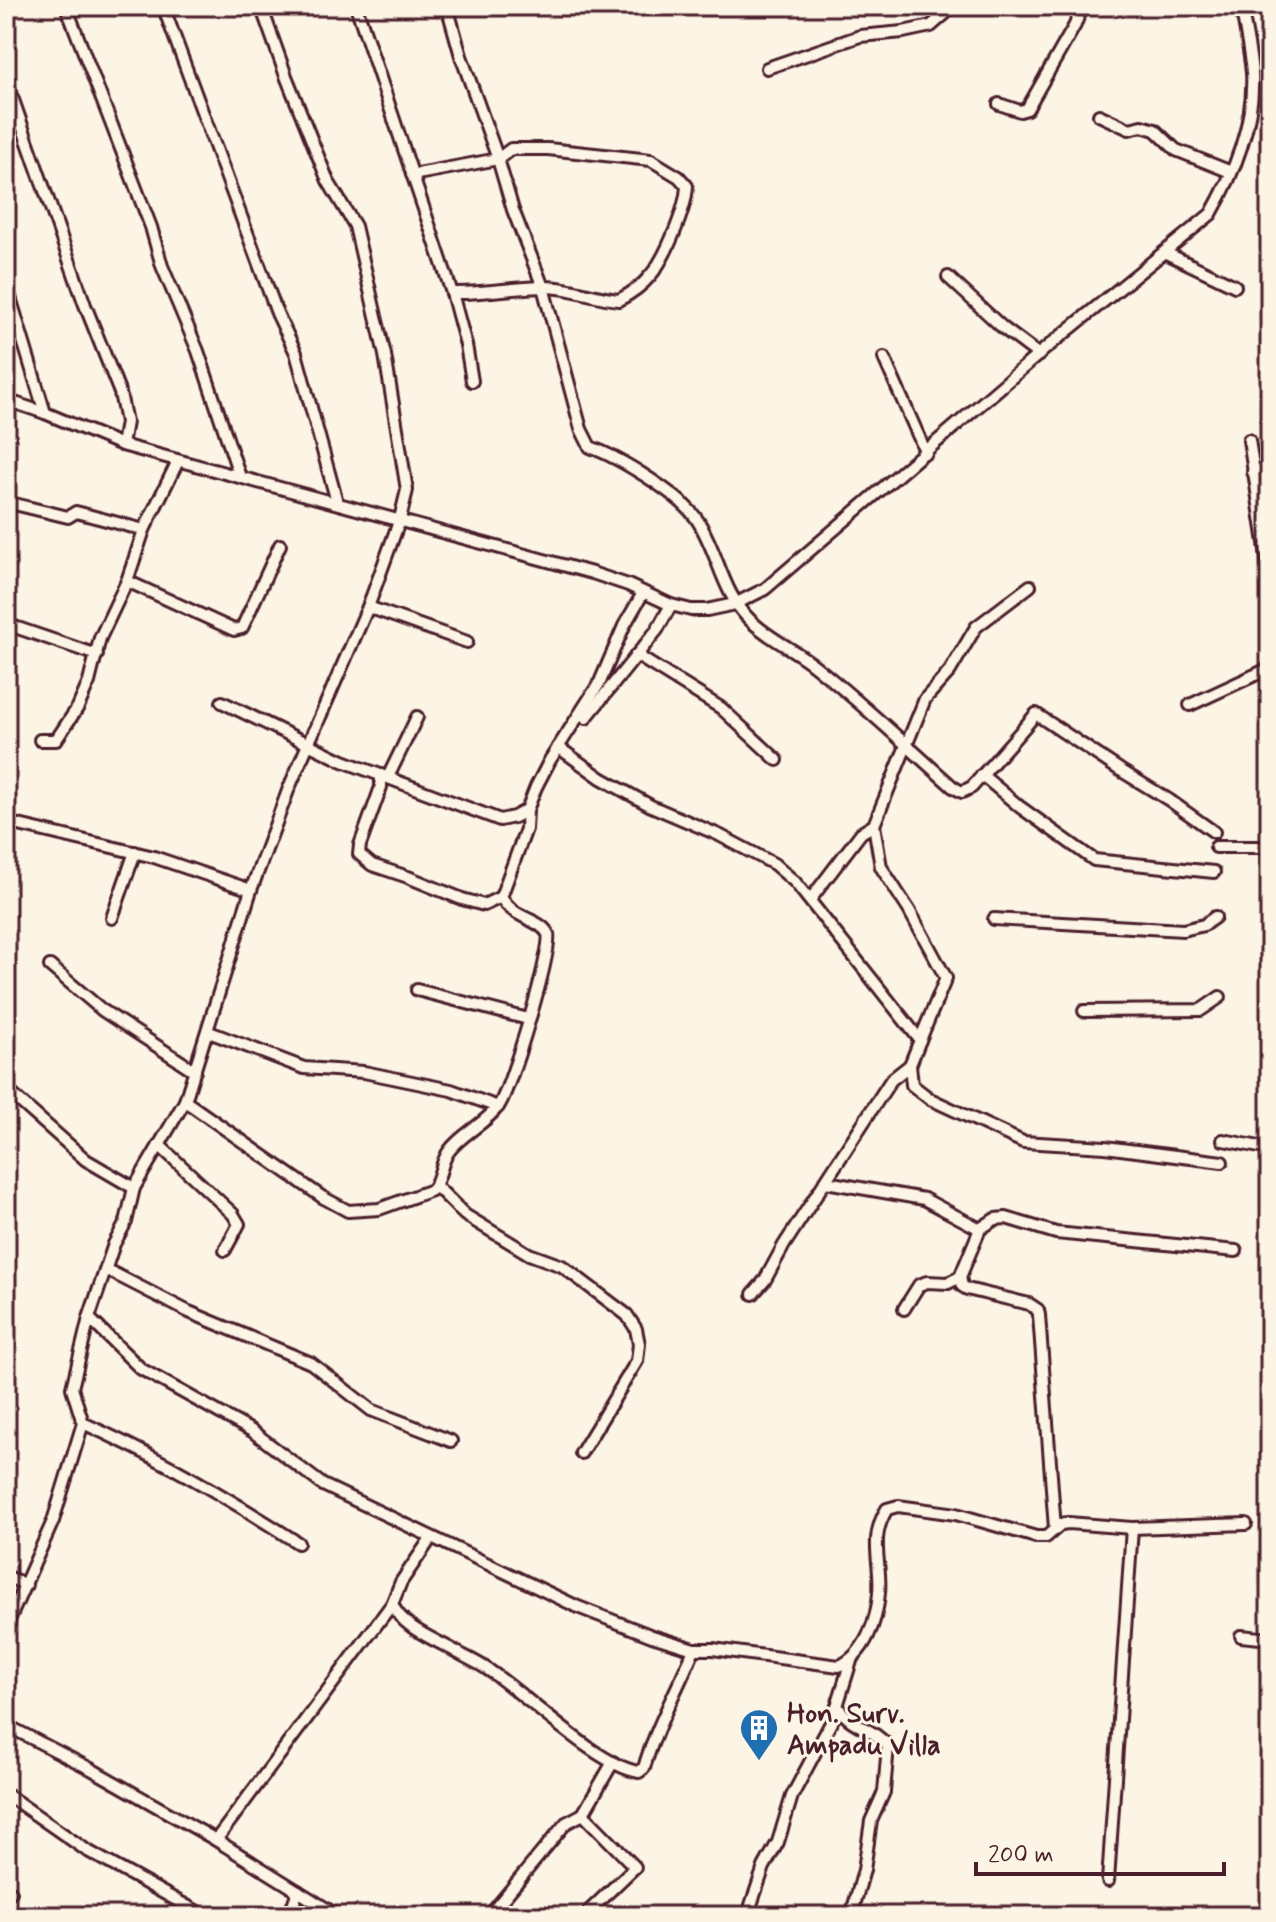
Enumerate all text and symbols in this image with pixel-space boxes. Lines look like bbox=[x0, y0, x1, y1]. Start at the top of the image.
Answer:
place label: Hon. Surv. Ampadu Villa bbox=[787, 1696, 941, 1765]
building icon: Hon. Surv. Ampadu Villa bbox=[738, 1707, 780, 1762]
scale bar bbox=[976, 1826, 1224, 1876]
text: 200 m bbox=[988, 1840, 1054, 1871]

